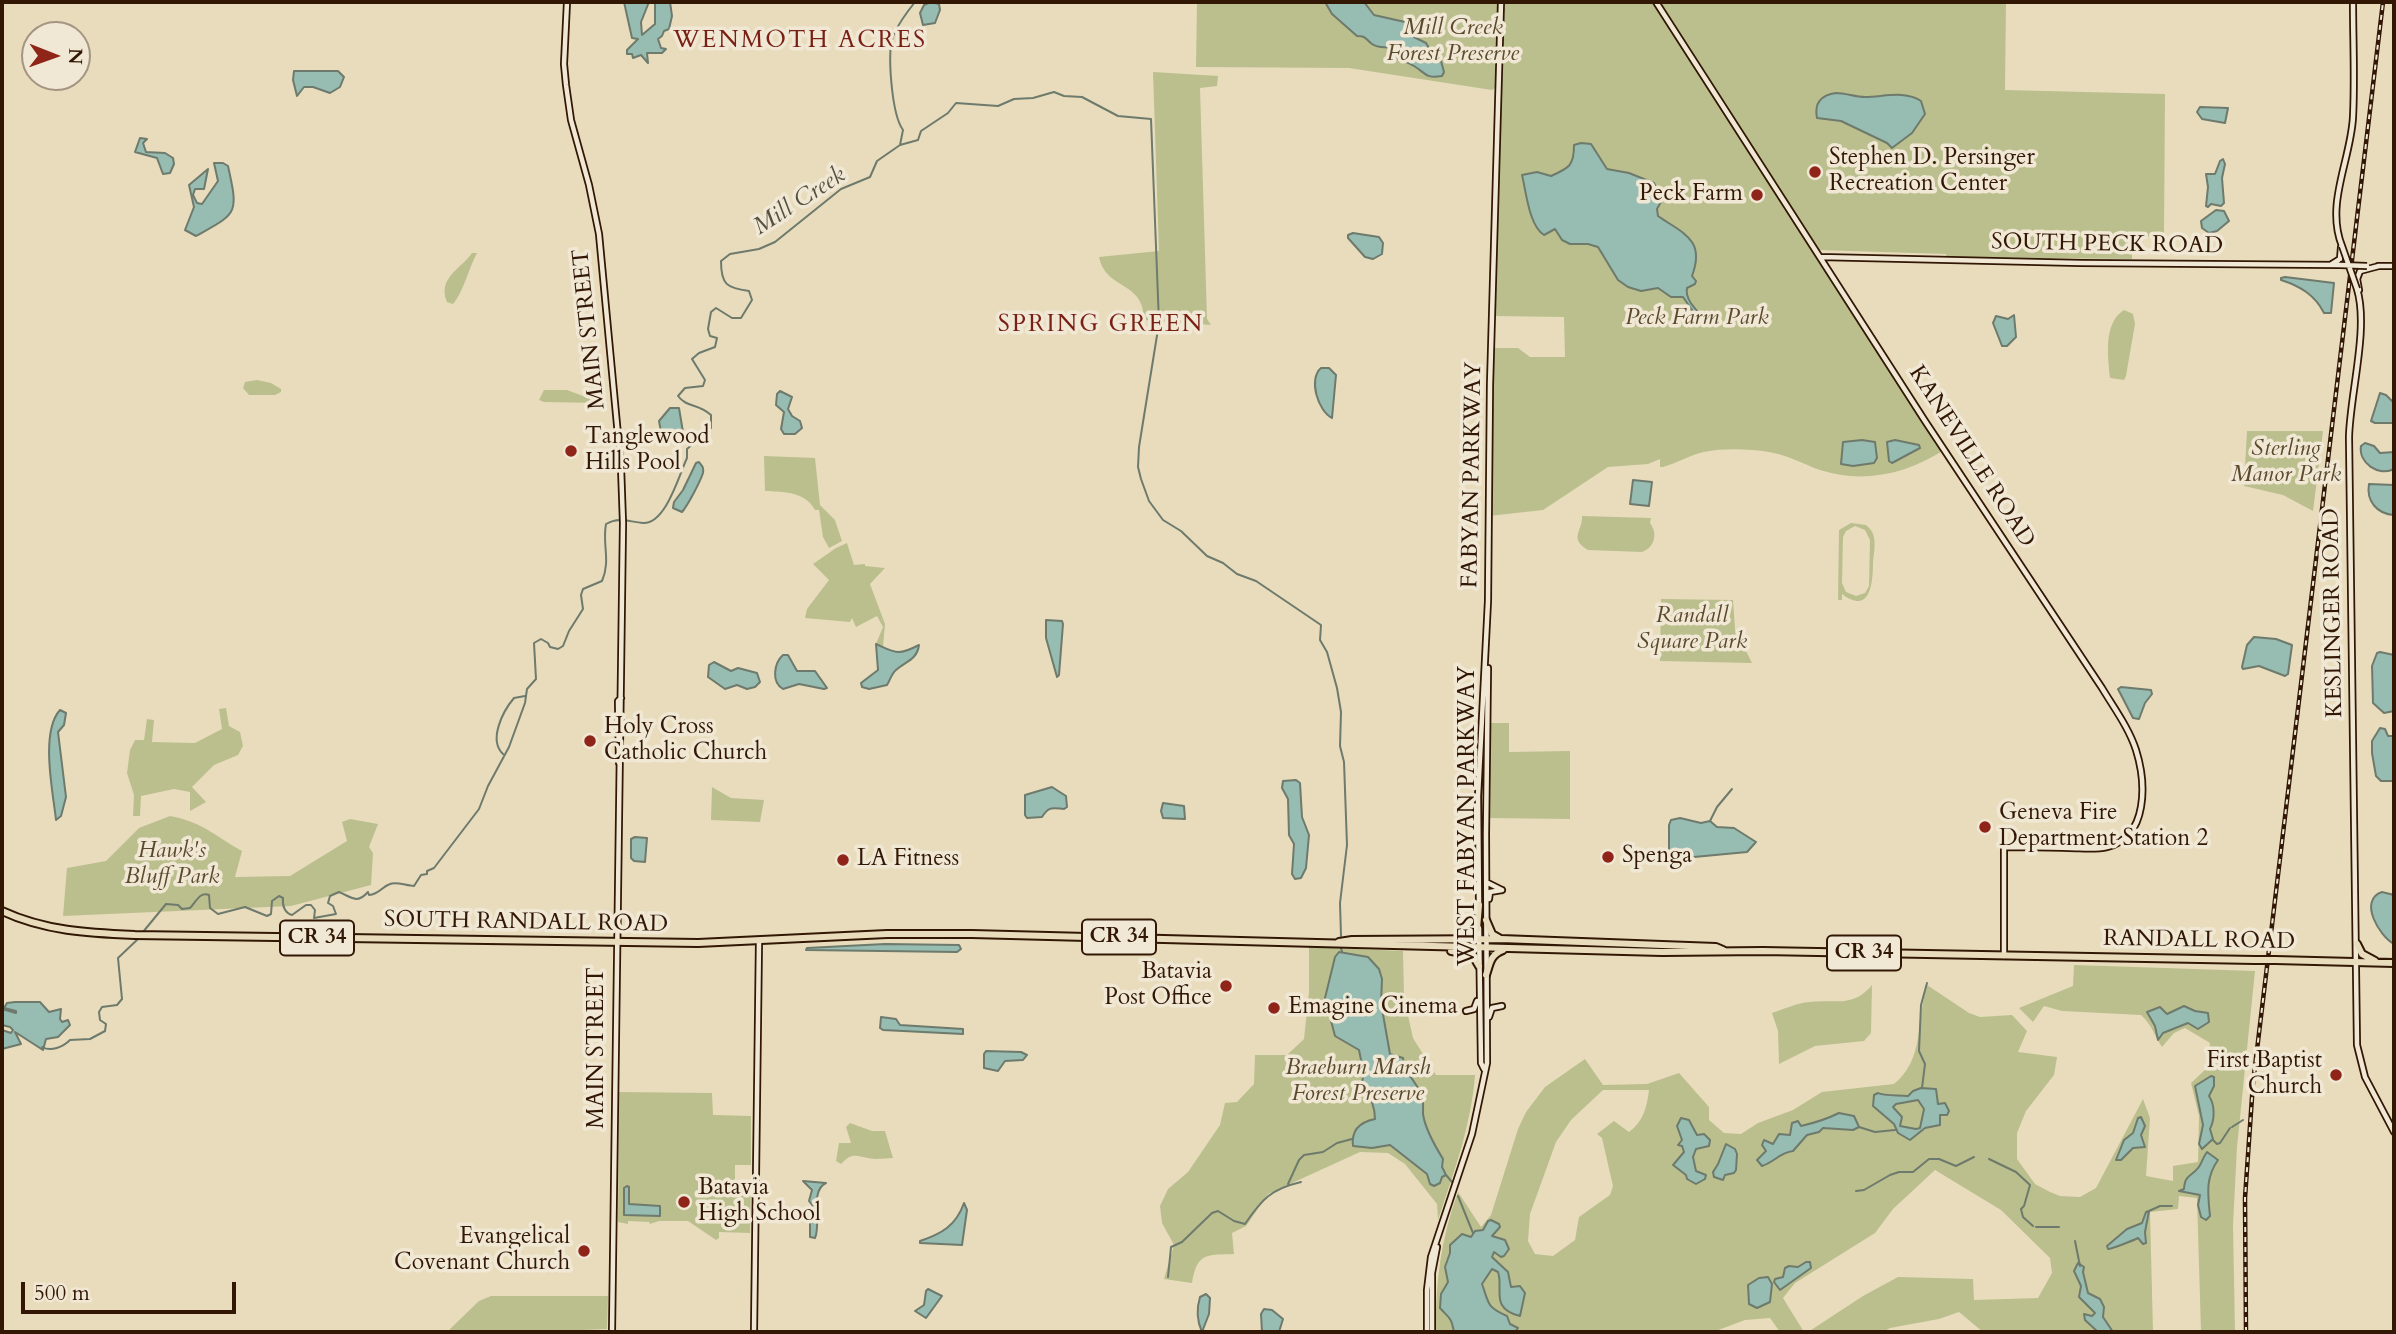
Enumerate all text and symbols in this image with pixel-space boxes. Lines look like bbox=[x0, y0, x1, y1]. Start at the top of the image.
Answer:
park label: Mill Creek Forest Preserve bbox=[1387, 15, 1519, 69]
north arrow bbox=[21, 21, 91, 91]
district label: WENMOTH ACRES bbox=[675, 27, 925, 55]
text: N bbox=[62, 48, 88, 65]
place label: Stephen D. Persinger Recreation Center bbox=[1829, 145, 2035, 199]
water label: Mill Creek bbox=[749, 162, 851, 242]
marker: Stephen D. Persinger Recreation Center bbox=[1807, 164, 1823, 180]
place label: Peck Farm bbox=[1639, 181, 1743, 209]
marker: Peck Farm bbox=[1749, 187, 1765, 203]
street label: SOUTH PECK ROAD bbox=[1991, 229, 2223, 261]
street label: MAIN STREET bbox=[568, 247, 612, 411]
park label: Peck Farm Park bbox=[1625, 305, 1769, 333]
district label: SPRING GREEN bbox=[999, 311, 1203, 339]
street label: KANEVILLE ROAD bbox=[1902, 361, 2040, 553]
street label: FABYAN PARKWAY bbox=[1457, 362, 1489, 588]
place label: Tanglewood Hills Pool bbox=[585, 424, 710, 478]
park label: Sterling Manor Park bbox=[2231, 436, 2341, 490]
marker: Tanglewood Hills Pool bbox=[563, 443, 579, 459]
street label: KESLINGER ROAD bbox=[2318, 508, 2350, 718]
park label: Randall Square Park bbox=[1637, 603, 1747, 657]
street label: WEST FABYAN PARKWAY bbox=[1455, 666, 1483, 966]
place label: Holy Cross Catholic Church bbox=[604, 714, 767, 768]
marker: Holy Cross Catholic Church bbox=[582, 733, 598, 749]
place label: Geneva Fire Department Station 2 bbox=[1999, 800, 2208, 854]
marker: Geneva Fire Department Station 2 bbox=[1977, 819, 1993, 835]
park label: Hawk's Bluff Park bbox=[125, 838, 219, 892]
place label: Spenga bbox=[1622, 843, 1692, 871]
place label: LA Fitness bbox=[857, 846, 959, 874]
marker: Spenga bbox=[1600, 849, 1616, 865]
marker: LA Fitness bbox=[835, 852, 851, 868]
street label: SOUTH RANDALL ROAD bbox=[384, 907, 668, 939]
road number: CR 34 bbox=[280, 920, 354, 956]
road number: CR 34 bbox=[1082, 920, 1156, 954]
street label: RANDALL ROAD bbox=[2103, 926, 2295, 956]
road number: CR 34 bbox=[1827, 936, 1901, 970]
place label: Batavia Post Office bbox=[1104, 959, 1212, 1013]
street label: MAIN STREET bbox=[584, 967, 612, 1129]
marker: Batavia Post Office bbox=[1218, 978, 1234, 994]
place label: Emagine Cinema bbox=[1288, 994, 1458, 1022]
marker: Emagine Cinema bbox=[1266, 1000, 1282, 1016]
place label: First Baptist Church bbox=[2206, 1048, 2322, 1102]
park label: Braeburn Marsh Forest Preserve bbox=[1285, 1055, 1431, 1109]
marker: First Baptist Church bbox=[2328, 1067, 2344, 1083]
place label: Batavia High School bbox=[698, 1175, 821, 1229]
marker: Batavia High School bbox=[676, 1194, 692, 1210]
place label: Evangelical Covenant Church bbox=[394, 1224, 570, 1278]
marker: Evangelical Covenant Church bbox=[576, 1243, 592, 1259]
scale bar bbox=[24, 1268, 240, 1312]
text: 500 m bbox=[34, 1279, 90, 1308]

